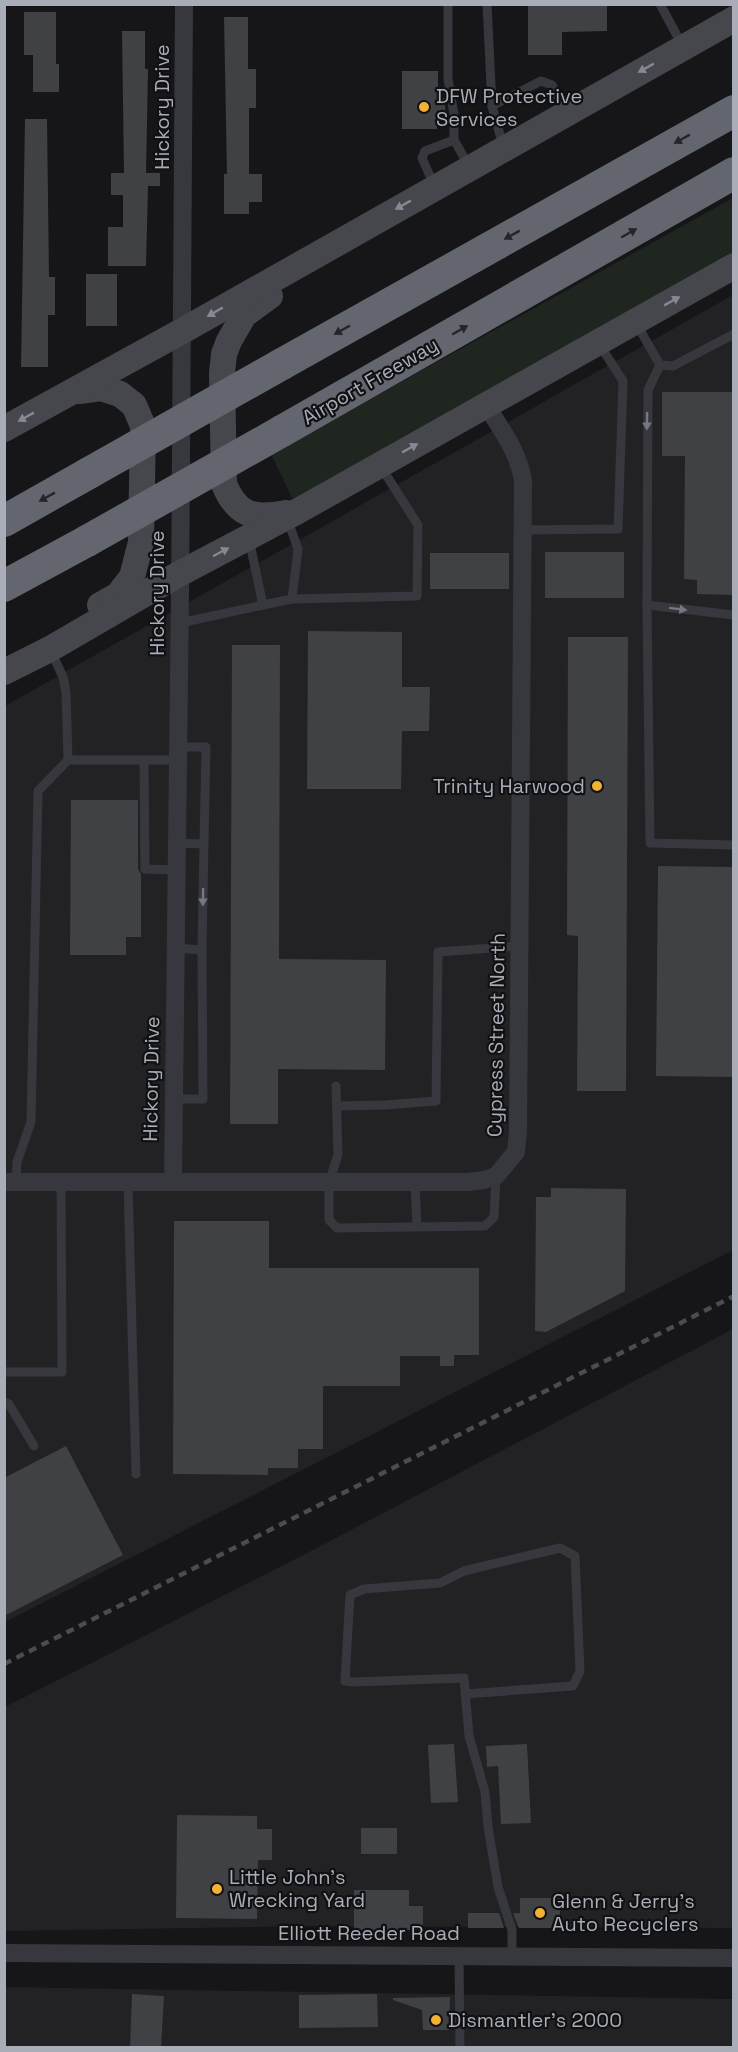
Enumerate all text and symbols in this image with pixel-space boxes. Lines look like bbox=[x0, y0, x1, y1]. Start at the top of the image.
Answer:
street label: Hickory Drive bbox=[149, 44, 175, 170]
one-way arrow bbox=[637, 63, 654, 73]
place label: DFW Protective Services bbox=[436, 83, 582, 132]
marker: DFW Protective Services bbox=[417, 100, 431, 114]
one-way arrow bbox=[674, 134, 691, 144]
one-way arrow bbox=[395, 200, 411, 211]
one-way arrow bbox=[621, 228, 638, 238]
one-way arrow bbox=[504, 229, 521, 239]
one-way arrow bbox=[663, 296, 680, 306]
one-way arrow bbox=[207, 307, 224, 317]
one-way arrow bbox=[333, 325, 350, 335]
one-way arrow bbox=[452, 325, 469, 335]
street label: Airport Freeway bbox=[297, 331, 443, 431]
one-way arrow bbox=[18, 411, 35, 421]
one-way arrow bbox=[643, 411, 652, 430]
one-way arrow bbox=[402, 442, 418, 453]
one-way arrow bbox=[38, 492, 55, 502]
street label: Hickory Drive bbox=[144, 530, 170, 656]
one-way arrow bbox=[213, 547, 230, 557]
one-way arrow bbox=[668, 604, 687, 614]
place label: Trinity Harwood bbox=[433, 773, 585, 799]
marker: Trinity Harwood bbox=[590, 779, 604, 793]
one-way arrow bbox=[198, 888, 208, 907]
street label: Cypress Street North bbox=[481, 933, 511, 1137]
street label: Hickory Drive bbox=[137, 1016, 165, 1142]
place label: Little John's Wrecking Yard bbox=[229, 1864, 365, 1913]
marker: Little John's Wrecking Yard bbox=[210, 1882, 224, 1896]
place label: Glenn & Jerry's Auto Recyclers bbox=[552, 1888, 698, 1937]
marker: Glenn & Jerry's Auto Recyclers bbox=[533, 1906, 547, 1920]
street label: Elliott Reeder Road bbox=[278, 1920, 460, 1946]
place label: Dismantler's 2000 bbox=[448, 2007, 622, 2033]
marker: Dismantler's 2000 bbox=[429, 2013, 443, 2027]

